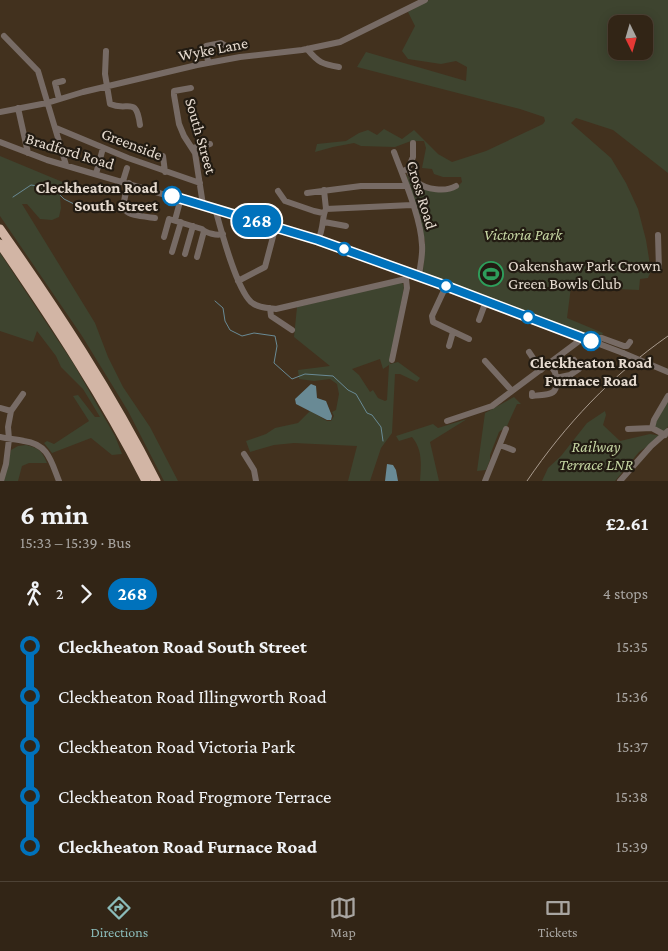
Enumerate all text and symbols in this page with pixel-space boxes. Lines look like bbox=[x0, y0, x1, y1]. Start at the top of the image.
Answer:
north arrow bbox=[608, 15, 652, 60]
map controls bbox=[608, 15, 653, 60]
street label: Wyke Lane bbox=[177, 34, 249, 65]
street label: South Street bbox=[182, 96, 220, 177]
street label: Greenside bbox=[99, 125, 165, 163]
street label: Bradford Road bbox=[24, 129, 117, 173]
street label: Cross Road bbox=[404, 159, 441, 232]
place label: Cleckheaton Road South Street bbox=[35, 179, 158, 214]
marker: Cleckheaton Road South Street bbox=[162, 186, 182, 206]
line badge: 268 bbox=[228, 205, 286, 237]
text: 268 bbox=[242, 211, 272, 231]
park label: Victoria Park bbox=[484, 226, 563, 243]
unlabelled marker bbox=[337, 242, 351, 256]
place label: Oakenshaw Park Crown Green Bowls Club bbox=[508, 257, 661, 292]
sports icon: Oakenshaw Park Crown Green Bowls Club bbox=[478, 261, 504, 287]
unlabelled marker bbox=[439, 279, 453, 293]
unlabelled marker bbox=[521, 310, 535, 324]
marker: Cleckheaton Road Furnace Road bbox=[581, 331, 601, 351]
place label: Cleckheaton Road Furnace Road bbox=[530, 354, 653, 389]
park label: Railway Terrace LNR bbox=[559, 438, 633, 473]
text: 6 min bbox=[20, 499, 89, 530]
text: £2.61 bbox=[606, 513, 648, 534]
text: 15:33 – 15:39 · Bus bbox=[20, 534, 131, 551]
icon: walk bbox=[20, 580, 48, 608]
icon: forward bbox=[72, 580, 100, 608]
text: 268 bbox=[118, 584, 147, 604]
text: 2 bbox=[56, 585, 64, 602]
text: 4 stops bbox=[603, 585, 648, 602]
text: Cleckheaton Road South Street bbox=[58, 636, 307, 657]
text: 15:35 bbox=[616, 638, 648, 655]
text: Cleckheaton Road Illingworth Road bbox=[58, 686, 327, 707]
text: 15:36 bbox=[616, 688, 648, 705]
text: Cleckheaton Road Victoria Park bbox=[58, 736, 295, 757]
text: 15:37 bbox=[617, 738, 648, 755]
text: Cleckheaton Road Frogmore Terrace bbox=[58, 786, 331, 807]
text: 15:38 bbox=[615, 788, 648, 805]
text: Cleckheaton Road Furnace Road bbox=[58, 836, 317, 857]
text: 15:39 bbox=[616, 838, 648, 855]
tab: Directions bbox=[90, 894, 148, 940]
tab: Map bbox=[329, 894, 357, 940]
tab: Tickets bbox=[538, 894, 578, 940]

